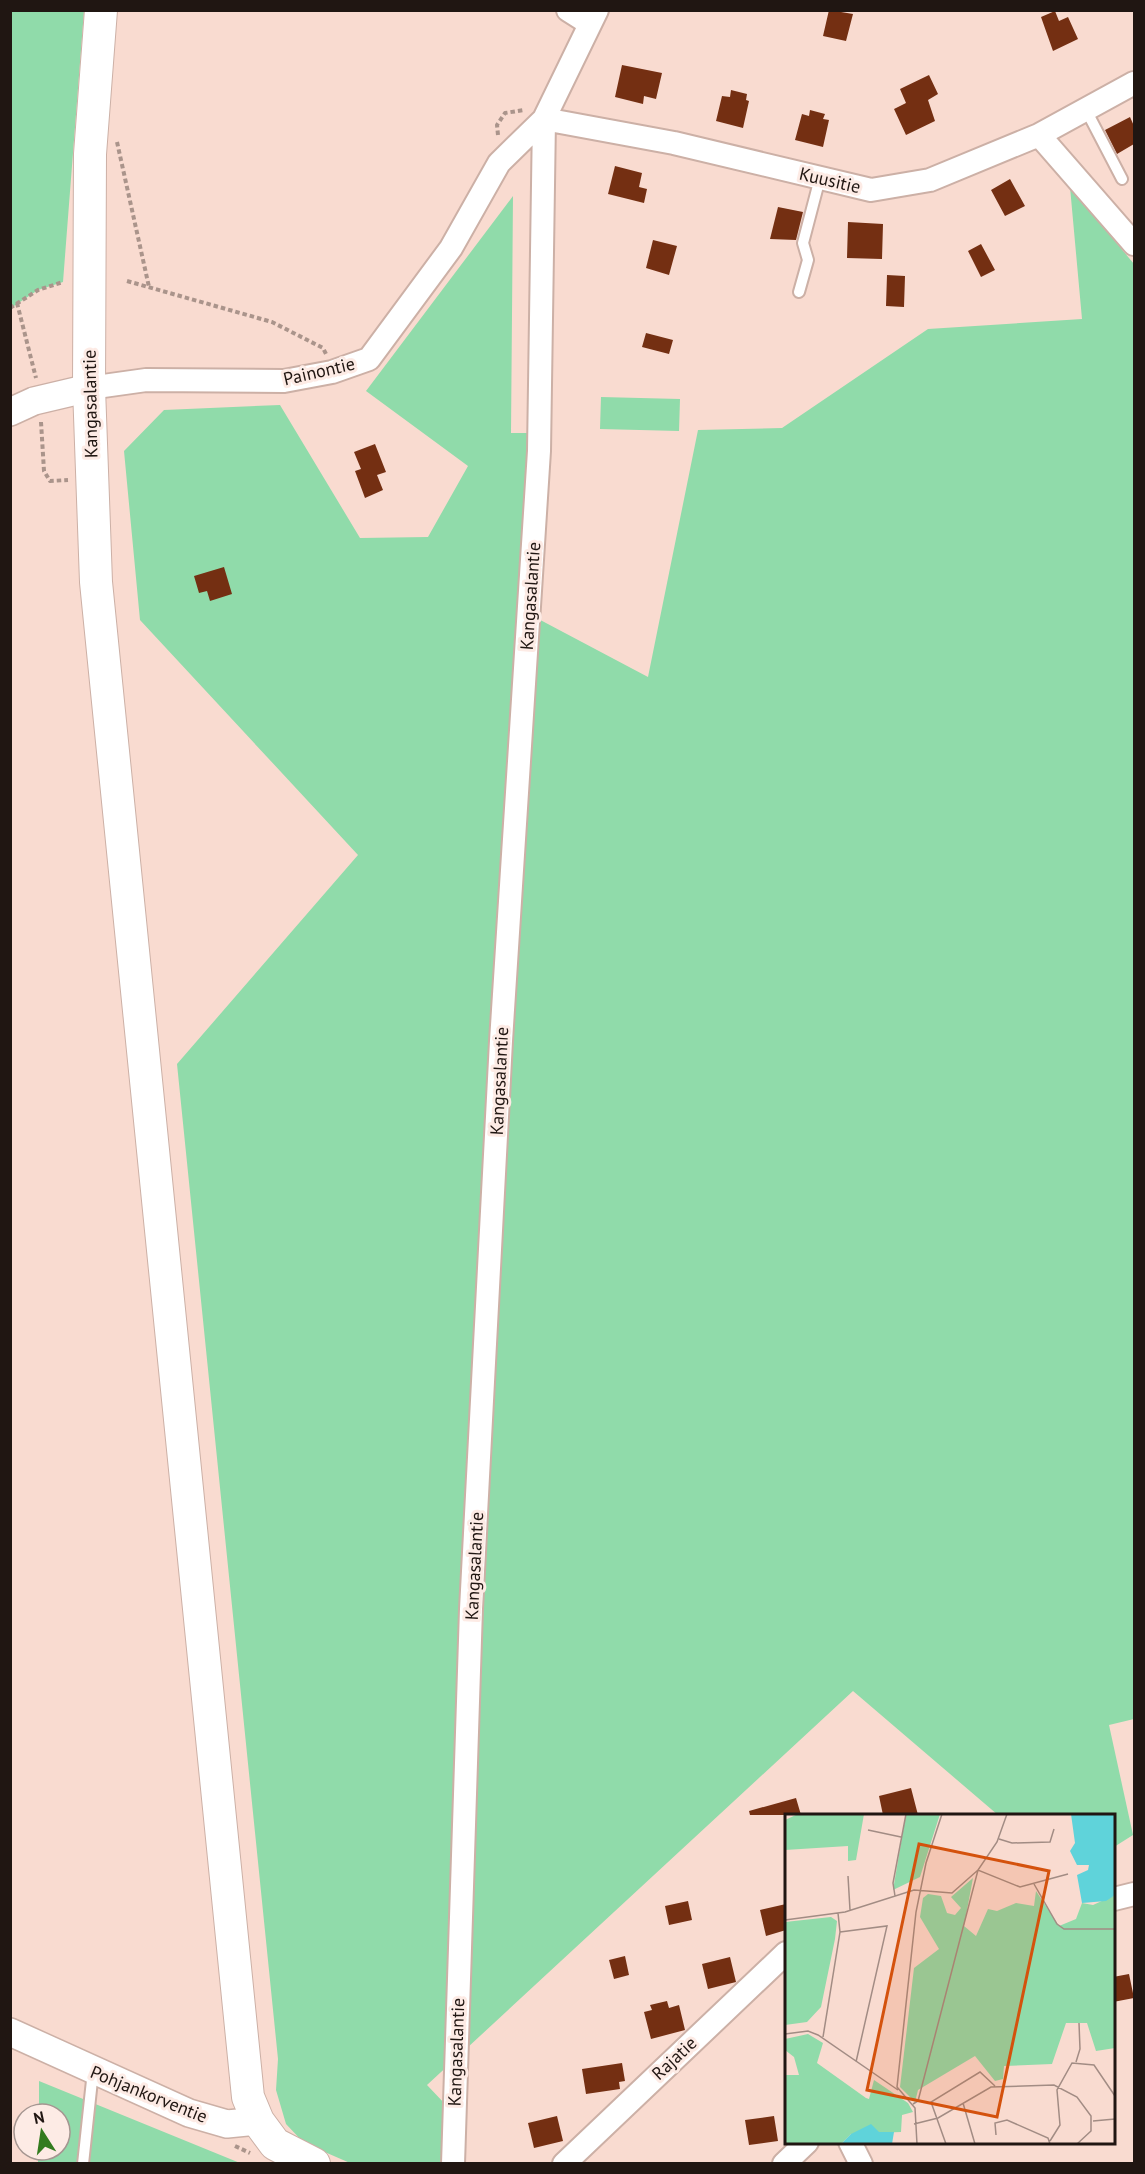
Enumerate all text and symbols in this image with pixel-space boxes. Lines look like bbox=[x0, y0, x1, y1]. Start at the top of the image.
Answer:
street label: Kuusitie bbox=[797, 162, 863, 198]
street label: Kangasalantie bbox=[78, 350, 102, 458]
street label: Painontie bbox=[281, 352, 357, 390]
street label: Kangasalantie bbox=[515, 541, 545, 651]
street label: Kangasalantie bbox=[485, 1026, 513, 1136]
street label: Kangasalantie bbox=[460, 1511, 488, 1621]
inset map bbox=[785, 1814, 1115, 2144]
street label: Kangasalantie bbox=[443, 1997, 469, 2107]
street label: Rajatie bbox=[647, 2031, 701, 2085]
street label: Pohjankorventie bbox=[87, 2060, 211, 2128]
north arrow bbox=[12, 2102, 72, 2162]
text: N bbox=[32, 2106, 46, 2128]

